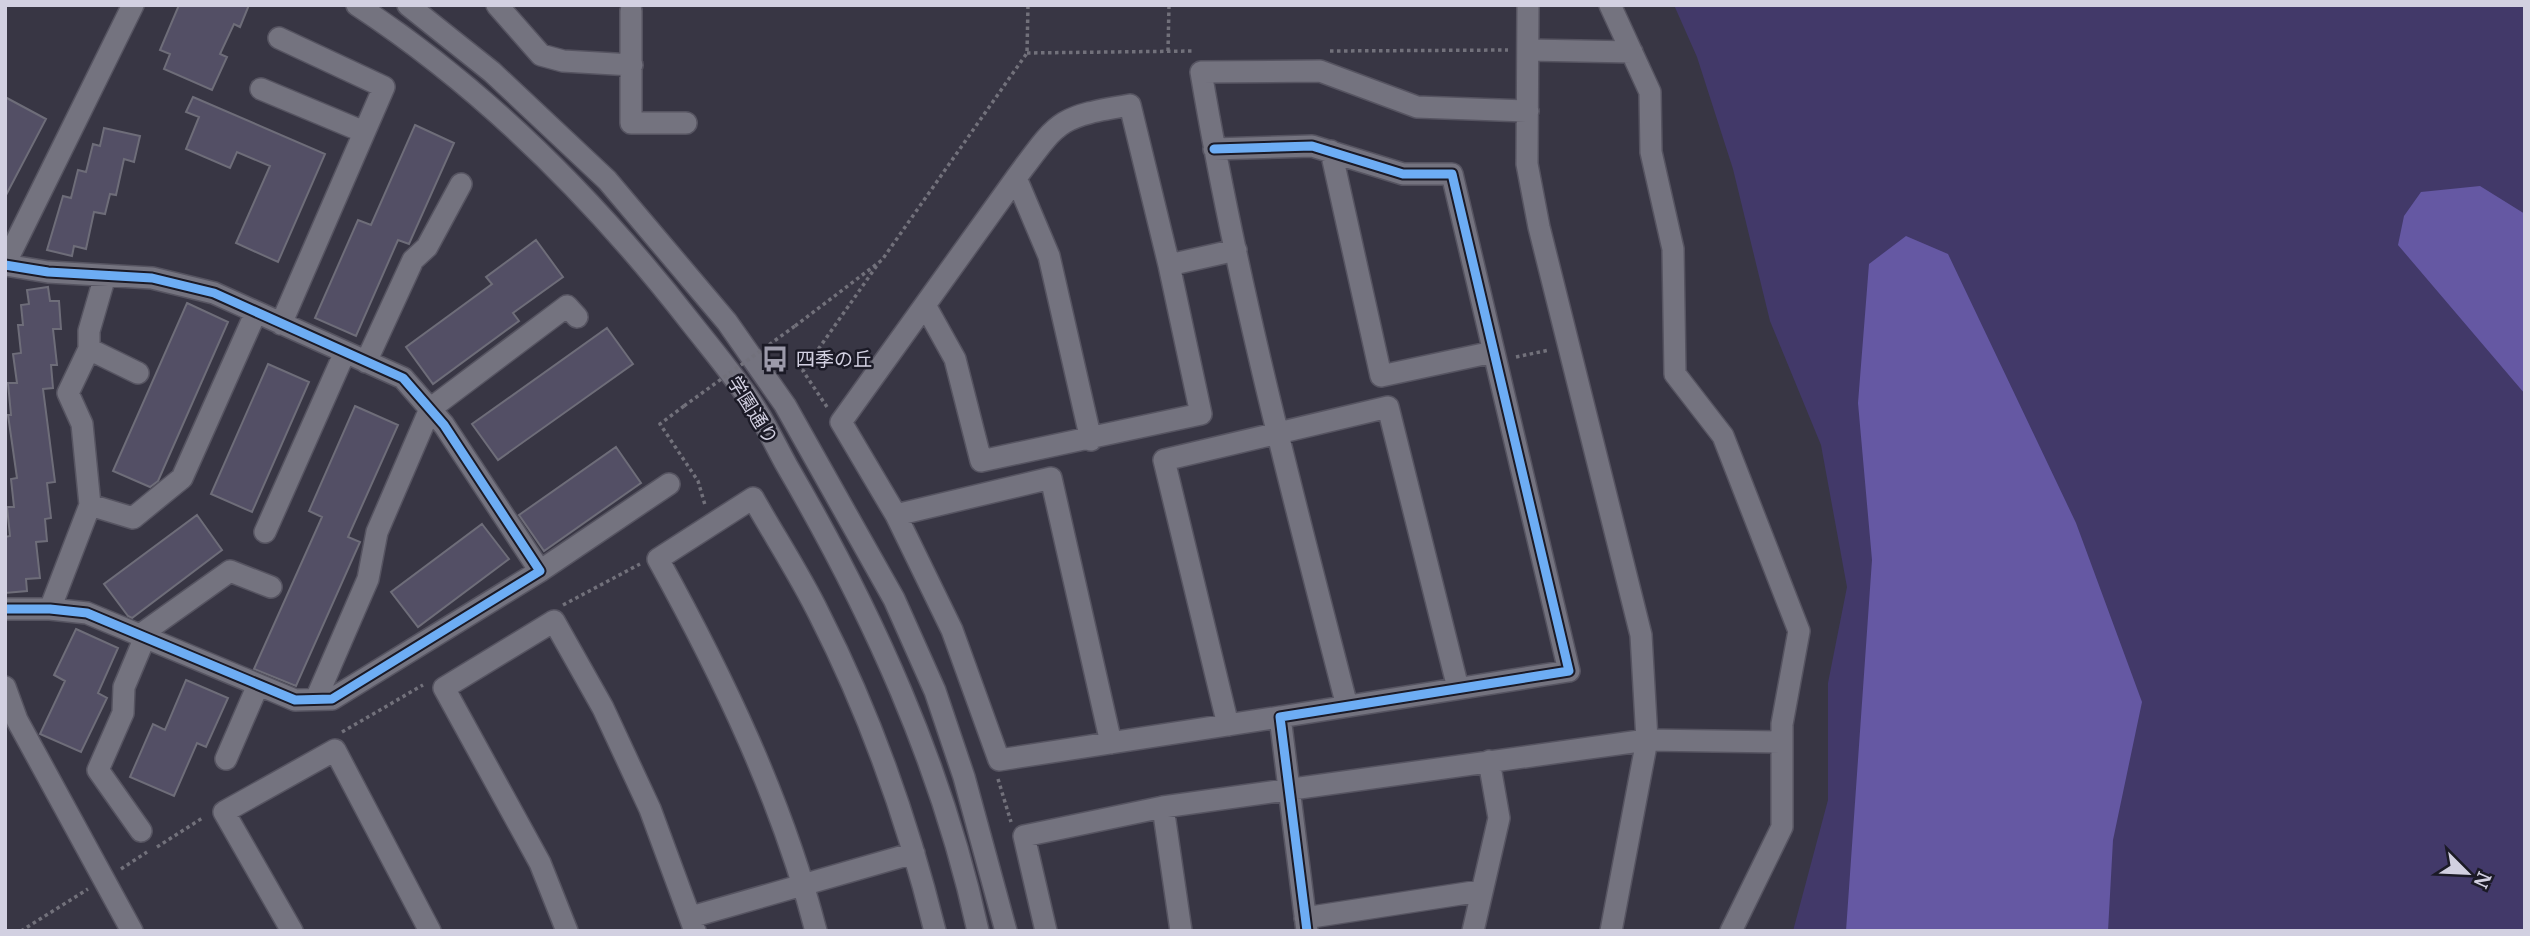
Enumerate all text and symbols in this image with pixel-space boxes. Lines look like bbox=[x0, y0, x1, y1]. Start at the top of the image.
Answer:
bus stop icon: 四季の丘 bbox=[760, 344, 790, 374]
place label: 四季の丘 bbox=[796, 347, 872, 371]
street label: 学園通り bbox=[723, 371, 783, 449]
north arrow bbox=[2432, 838, 2502, 908]
text: N bbox=[2469, 868, 2497, 892]

